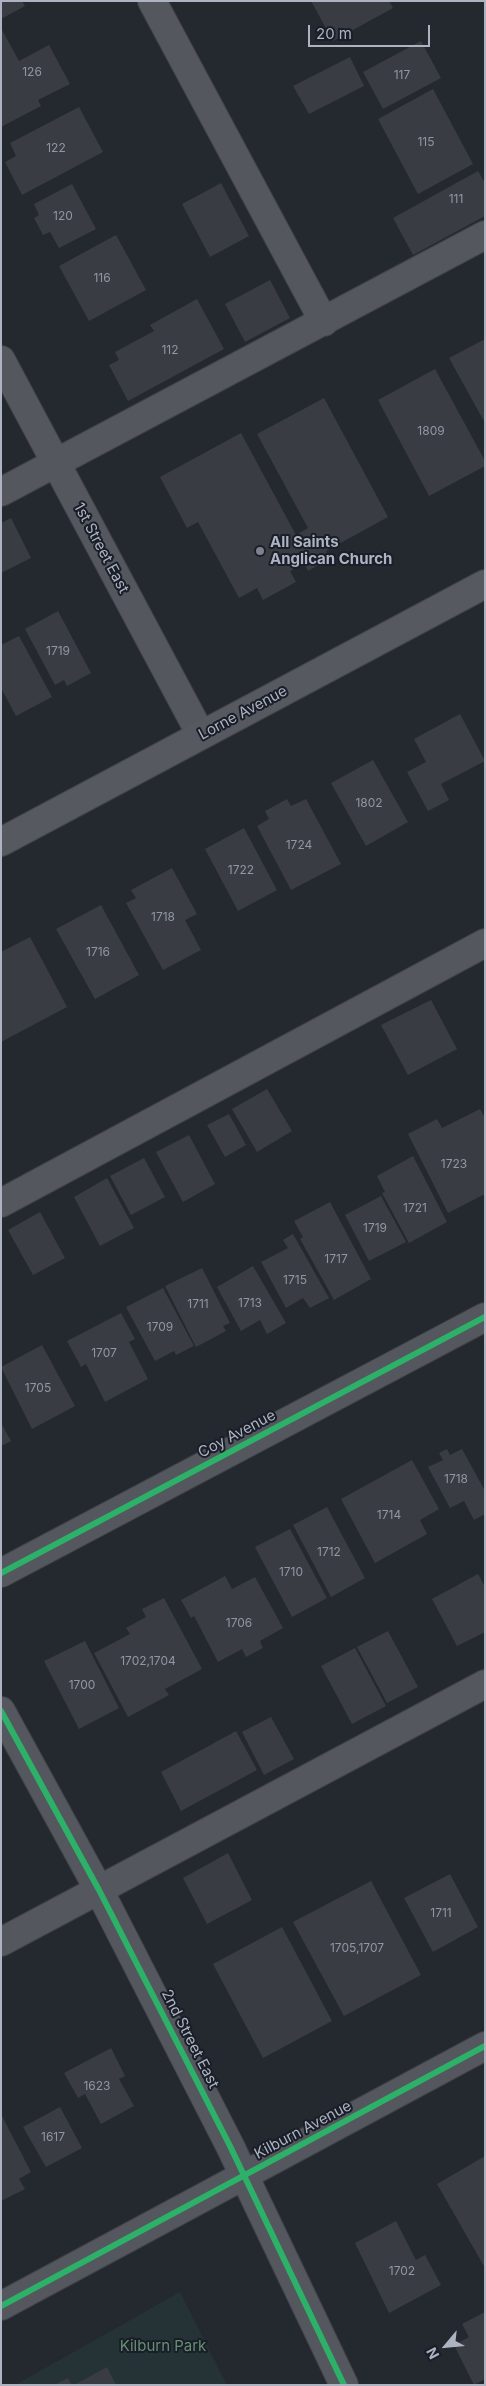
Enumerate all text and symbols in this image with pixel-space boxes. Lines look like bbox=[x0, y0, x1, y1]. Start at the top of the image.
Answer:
scale bar bbox=[311, 15, 434, 47]
text: 20 m bbox=[316, 24, 352, 43]
house number: 126 bbox=[22, 65, 42, 79]
house number: 117 bbox=[394, 68, 410, 82]
house number: 115 bbox=[417, 135, 435, 149]
house number: 122 bbox=[46, 141, 66, 155]
house number: 111 bbox=[449, 192, 463, 206]
house number: 120 bbox=[53, 209, 73, 223]
house number: 116 bbox=[93, 271, 111, 285]
house number: 112 bbox=[161, 343, 179, 357]
house number: 1809 bbox=[417, 424, 445, 438]
street label: 1st Street East bbox=[70, 500, 132, 596]
place label: All Saints Anglican Church bbox=[270, 533, 392, 568]
marker: All Saints Anglican Church bbox=[254, 545, 266, 557]
house number: 1719 bbox=[46, 644, 70, 658]
street label: Lorne Avenue bbox=[196, 682, 290, 744]
house number: 1802 bbox=[355, 796, 383, 810]
house number: 1724 bbox=[286, 838, 312, 852]
house number: 1722 bbox=[228, 863, 254, 877]
house number: 1718 bbox=[151, 910, 175, 924]
house number: 1716 bbox=[86, 945, 110, 959]
house number: 1723 bbox=[441, 1157, 467, 1171]
house number: 1721 bbox=[403, 1201, 427, 1215]
house number: 1719 bbox=[363, 1221, 387, 1235]
house number: 1717 bbox=[324, 1252, 348, 1266]
house number: 1715 bbox=[283, 1273, 307, 1287]
house number: 1713 bbox=[238, 1296, 262, 1310]
house number: 1711 bbox=[187, 1297, 209, 1311]
house number: 1709 bbox=[147, 1320, 173, 1334]
house number: 1707 bbox=[91, 1346, 117, 1360]
house number: 1705 bbox=[25, 1381, 51, 1395]
street label: Coy Avenue bbox=[195, 1406, 279, 1462]
house number: 1718 bbox=[444, 1472, 468, 1486]
house number: 1714 bbox=[377, 1508, 401, 1522]
house number: 1712 bbox=[317, 1545, 341, 1559]
house number: 1710 bbox=[279, 1565, 303, 1579]
house number: 1706 bbox=[226, 1616, 252, 1630]
house number: 1702,1704 bbox=[120, 1654, 176, 1668]
house number: 1700 bbox=[69, 1678, 95, 1692]
house number: 1711 bbox=[430, 1906, 452, 1920]
house number: 1705,1707 bbox=[330, 1941, 384, 1955]
street label: 2nd Street East bbox=[157, 1987, 223, 2091]
house number: 1623 bbox=[83, 2079, 111, 2093]
street label: Kilburn Avenue bbox=[251, 2097, 355, 2163]
house number: 1617 bbox=[41, 2130, 65, 2144]
house number: 1702 bbox=[389, 2264, 415, 2278]
north arrow bbox=[421, 2321, 471, 2371]
park label: Kilburn Park bbox=[120, 2337, 206, 2355]
text: N bbox=[422, 2345, 442, 2362]

